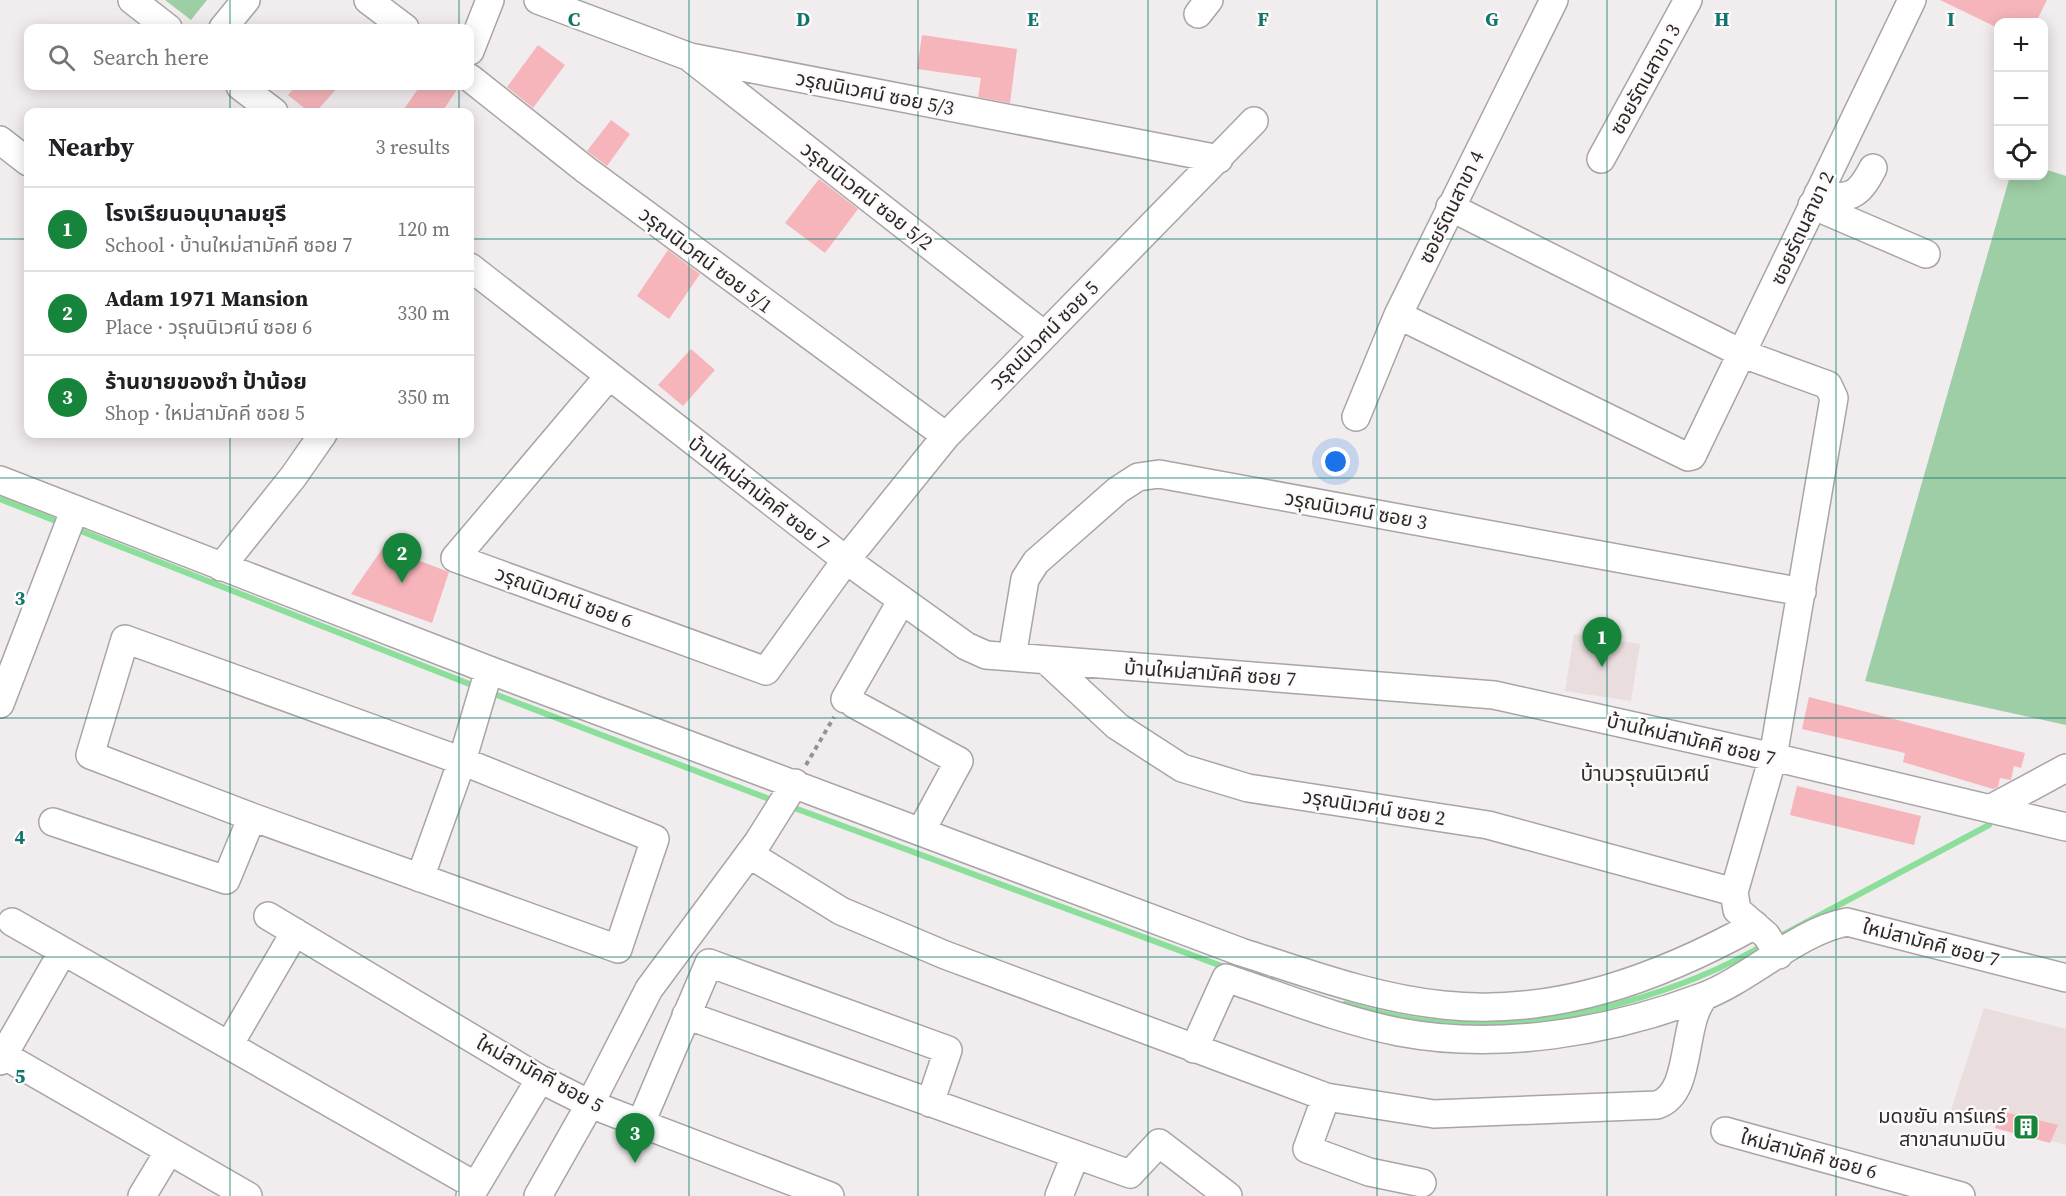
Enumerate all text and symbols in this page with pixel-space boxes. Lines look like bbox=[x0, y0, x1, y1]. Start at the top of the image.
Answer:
text: C bbox=[568, 5, 580, 33]
text: D bbox=[796, 5, 810, 33]
text: E bbox=[1027, 5, 1039, 33]
text: F bbox=[1257, 5, 1269, 33]
text: G bbox=[1485, 5, 1499, 33]
text: H bbox=[1714, 5, 1730, 33]
text: I bbox=[1947, 5, 1955, 33]
map controls bbox=[1994, 18, 2048, 180]
button: + bbox=[1994, 18, 2048, 72]
street label: ซอยรัตนสาขา 3 bbox=[1603, 19, 1687, 139]
search box bbox=[24, 24, 474, 90]
icon: search bbox=[45, 41, 78, 74]
text: Search here bbox=[93, 42, 209, 72]
street label: วรุณนิเวศน์ ซอย 5/3 bbox=[793, 64, 957, 122]
button: − bbox=[1994, 72, 2048, 126]
button: locate bbox=[1994, 126, 2048, 180]
text: Nearby bbox=[48, 129, 134, 165]
text: 3 results bbox=[375, 133, 450, 161]
street label: วรุณนิเวศน์ ซอย 5/2 bbox=[795, 135, 939, 257]
street label: ซอยรัตนสาขา 4 bbox=[1412, 146, 1490, 268]
street label: ซอยรัตนสาขา 2 bbox=[1763, 167, 1841, 289]
text: โรงเรียนอนุบาลมยุรี bbox=[105, 198, 287, 228]
street label: วรุณนิเวศน์ ซอย 5/1 bbox=[633, 200, 779, 320]
text: 1 bbox=[62, 215, 73, 243]
text: 120 m bbox=[397, 215, 450, 243]
text: School · บ้านใหม่สามัคคี ซอย 7 bbox=[105, 231, 352, 259]
street label: วรุณนิเวศน์ ซอย 5 bbox=[983, 274, 1105, 396]
text: Adam 1971 Mansion bbox=[105, 283, 308, 313]
text: 2 bbox=[62, 299, 73, 327]
text: 330 m bbox=[397, 299, 450, 327]
text: Place · วรุณนิเวศน์ ซอย 6 bbox=[105, 313, 312, 341]
text: ร้านขายของชำ ป้าน้อย bbox=[105, 366, 307, 396]
text: 3 bbox=[62, 383, 73, 411]
text: 350 m bbox=[397, 383, 450, 411]
text: Shop · ใหม่สามัคคี ซอย 5 bbox=[105, 399, 305, 427]
street label: บ้านใหม่สามัคคี ซอย 7 bbox=[682, 429, 836, 557]
your location bbox=[1321, 447, 1350, 476]
street label: วรุณนิเวศน์ ซอย 3 bbox=[1283, 484, 1429, 536]
pin: 2 bbox=[382, 534, 422, 583]
street label: วรุณนิเวศน์ ซอย 6 bbox=[491, 559, 637, 635]
text: 3 bbox=[15, 584, 26, 612]
pin: 1 bbox=[1582, 618, 1622, 667]
street label: บ้านใหม่สามัคคี ซอย 7 bbox=[1123, 653, 1297, 693]
street label: บ้านใหม่สามัคคี ซอย 7 bbox=[1604, 706, 1778, 772]
district label: บ้านวรุณนิเวศน์ bbox=[1580, 759, 1710, 788]
street label: วรุณนิเวศน์ ซอย 2 bbox=[1301, 782, 1447, 832]
text: 4 bbox=[15, 823, 26, 851]
street label: ใหม่สามัคคี ซอย 7 bbox=[1860, 912, 2002, 974]
street label: ใหม่สามัคคี ซอย 5 bbox=[472, 1029, 608, 1119]
text: 5 bbox=[15, 1062, 26, 1090]
place label: มดขยัน คาร์แคร์ สาขาสนามบิน bbox=[1878, 1102, 2007, 1153]
building icon: มดขยัน คาร์แคร์ สาขาสนามบิน bbox=[2011, 1112, 2041, 1142]
pin: 3 bbox=[616, 1114, 654, 1163]
street label: ใหม่สามัคคี ซอย 6 bbox=[1738, 1122, 1880, 1186]

